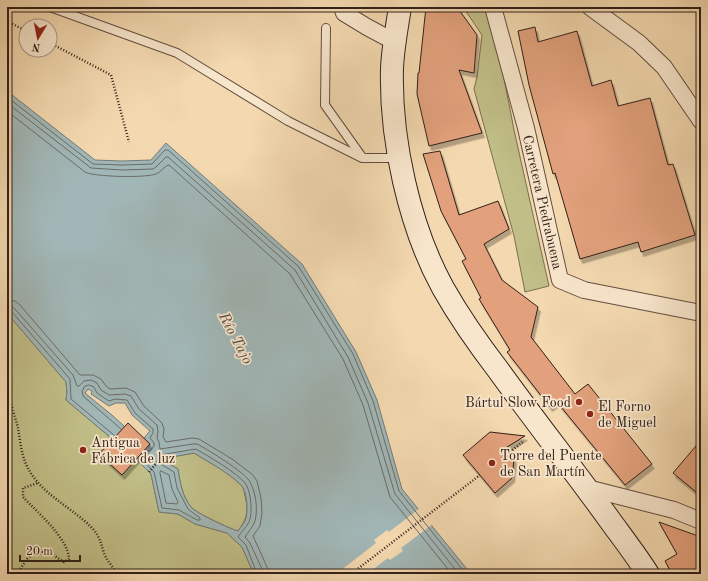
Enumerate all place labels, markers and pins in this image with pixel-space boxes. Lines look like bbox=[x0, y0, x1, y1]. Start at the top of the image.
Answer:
place label: Bártul Slow Food bbox=[465, 396, 571, 410]
marker: Bártul Slow Food bbox=[574, 397, 584, 407]
place label: El Forno de Miguel bbox=[598, 400, 657, 430]
marker: El Forno de Miguel bbox=[585, 409, 595, 419]
place label: Antigua Fábrica de luz bbox=[91, 436, 175, 466]
marker: Antigua Fábrica de luz bbox=[78, 445, 88, 455]
place label: Torre del Puente de San Martín bbox=[500, 449, 602, 479]
marker: Torre del Puente de San Martín bbox=[487, 458, 497, 468]

